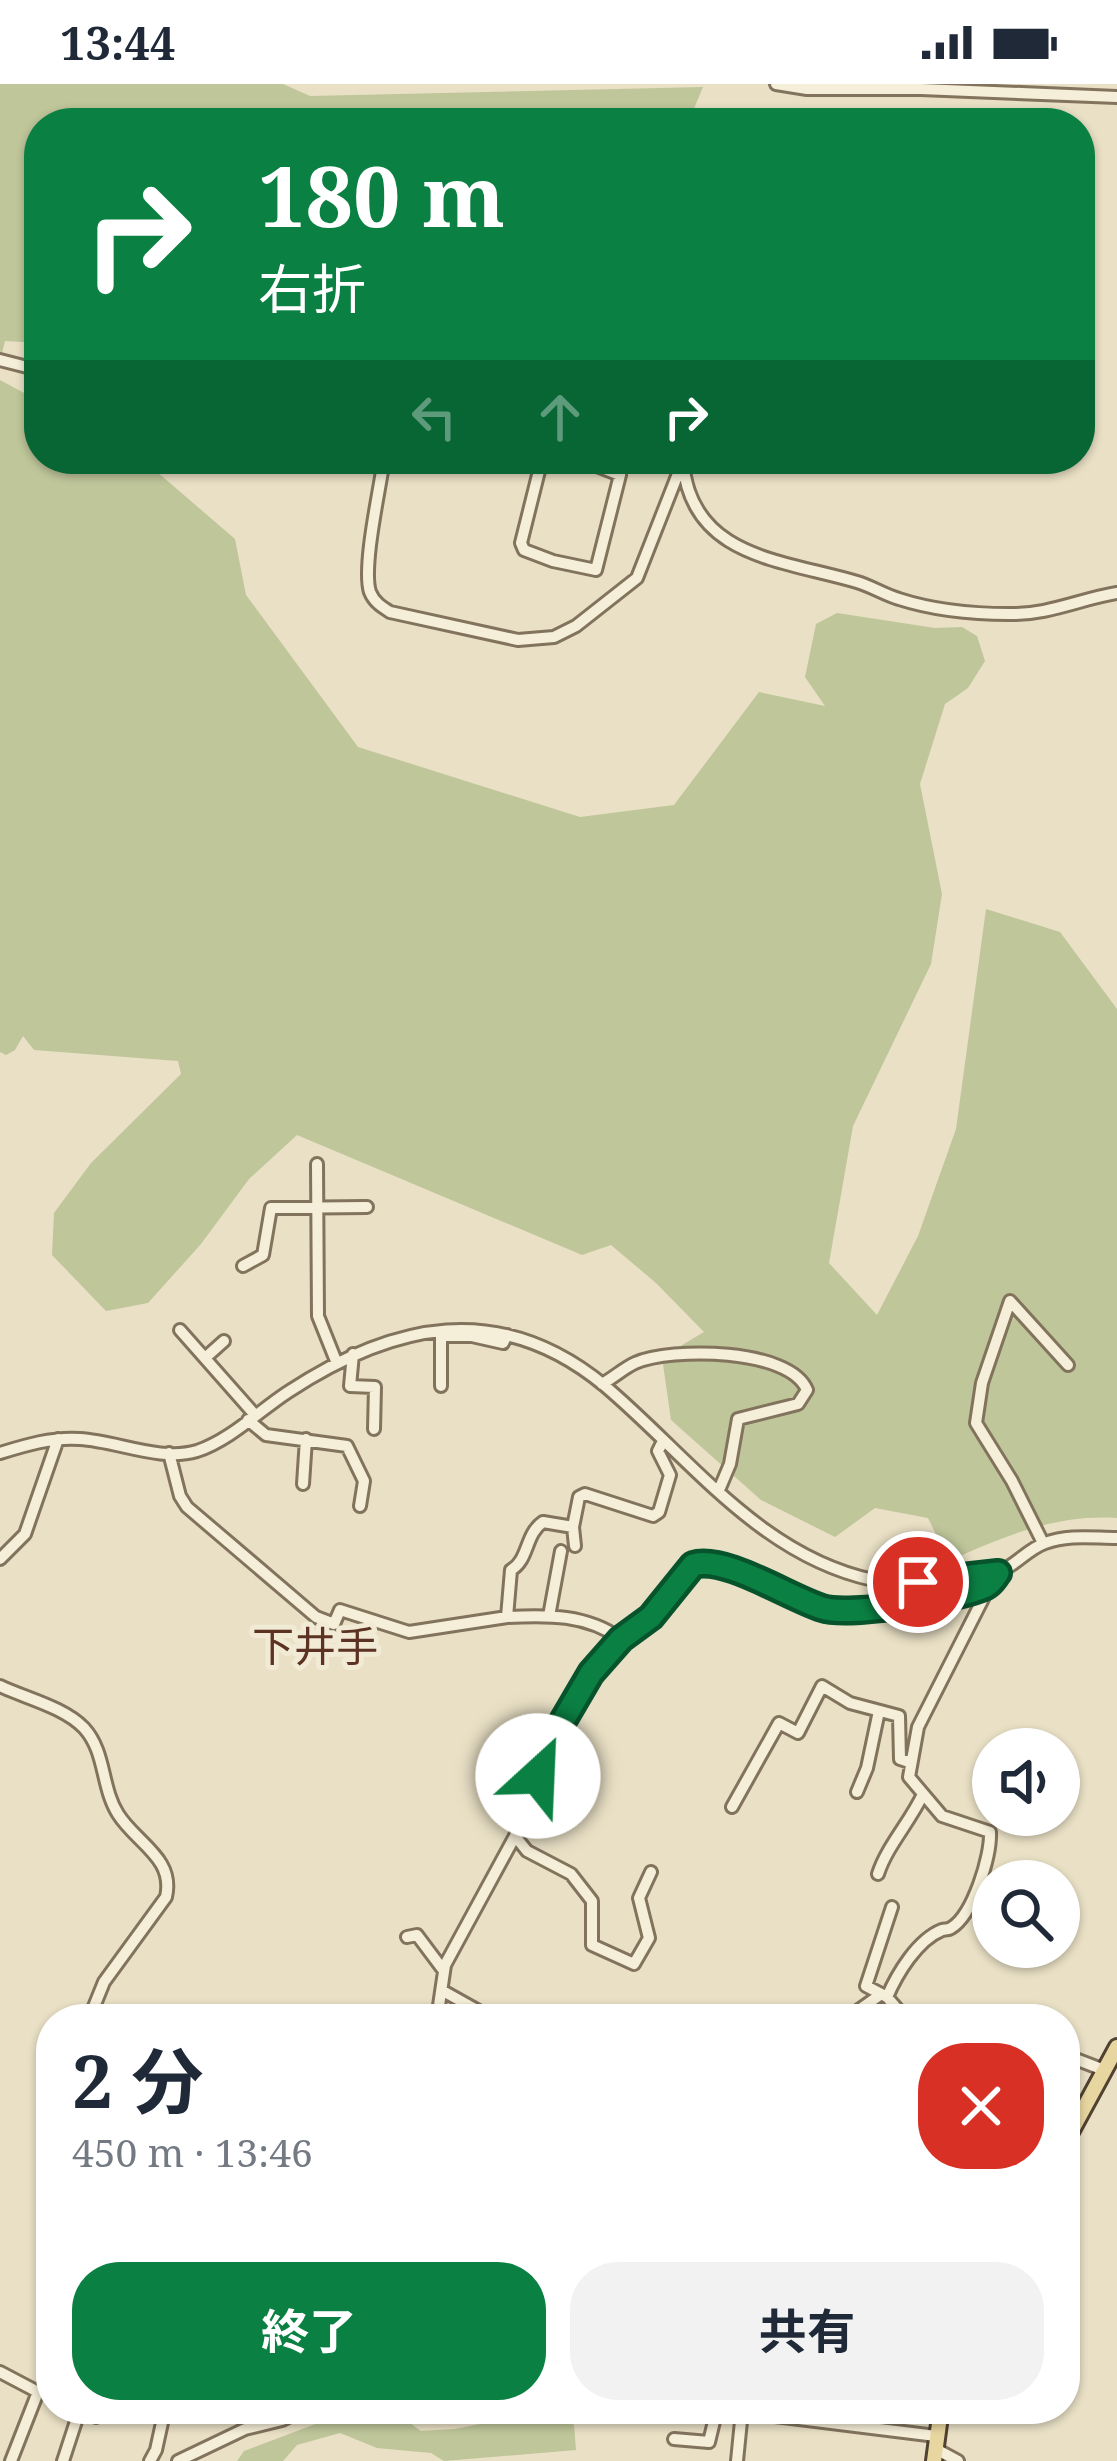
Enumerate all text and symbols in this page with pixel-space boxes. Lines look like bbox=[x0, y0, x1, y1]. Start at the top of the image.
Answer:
text: 13:44 bbox=[60, 12, 175, 73]
text: 180 m bbox=[258, 137, 505, 252]
icon: right bbox=[60, 156, 216, 312]
text: 右折 bbox=[258, 251, 366, 325]
icon: left bbox=[401, 384, 467, 450]
icon: ahead bbox=[527, 384, 593, 450]
icon: right bbox=[653, 384, 719, 450]
pin bbox=[867, 1531, 969, 1633]
icon: arrive bbox=[885, 1549, 951, 1615]
district label: 下井手 bbox=[252, 1617, 378, 1674]
position arrow bbox=[475, 1713, 601, 1839]
map controls bbox=[972, 1728, 1080, 1968]
button: sound bbox=[972, 1728, 1080, 1836]
button: search bbox=[972, 1860, 1080, 1968]
text: 2 分 bbox=[72, 2031, 203, 2129]
button: close bbox=[918, 2043, 1044, 2169]
text: 450 m · 13:46 bbox=[72, 2125, 313, 2178]
button: 終了 bbox=[72, 2262, 546, 2400]
button: 共有 bbox=[570, 2262, 1044, 2400]

